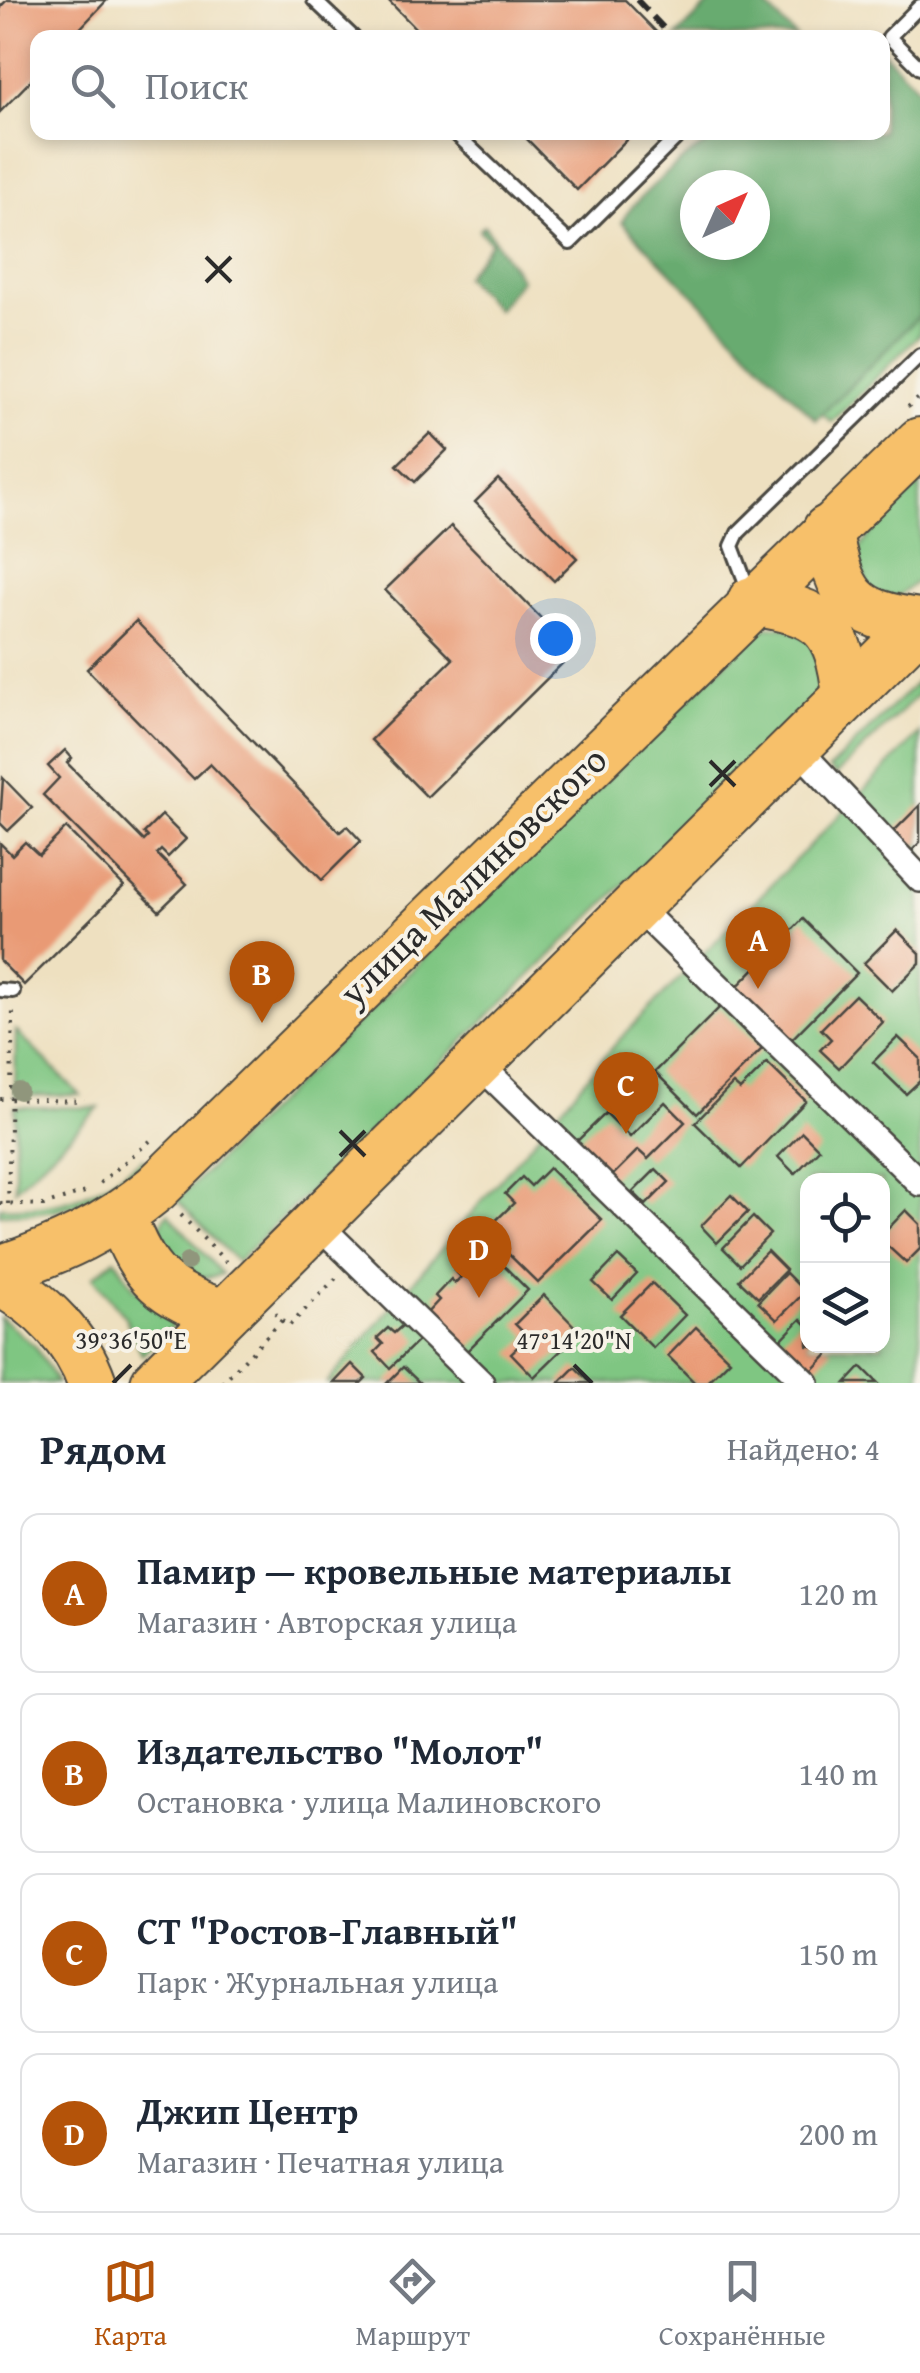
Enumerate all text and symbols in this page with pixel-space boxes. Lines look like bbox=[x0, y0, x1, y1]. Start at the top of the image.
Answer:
search box bbox=[30, 30, 890, 140]
text: Поиск bbox=[145, 57, 248, 113]
icon: search bbox=[65, 58, 120, 113]
north arrow bbox=[680, 170, 770, 260]
your location bbox=[530, 613, 581, 664]
street label: улица Малиновского bbox=[325, 732, 619, 1019]
pin: A bbox=[726, 906, 790, 989]
pin: B bbox=[230, 940, 294, 1023]
pin: C bbox=[594, 1052, 658, 1134]
map controls bbox=[800, 1173, 890, 1353]
button: locate bbox=[800, 1173, 890, 1263]
pin: D bbox=[446, 1216, 512, 1298]
button: layers bbox=[800, 1263, 890, 1353]
text: 39°36'50"E bbox=[75, 1322, 187, 1358]
text: 47°14'20"N bbox=[517, 1322, 631, 1358]
text: Рядом bbox=[40, 1418, 167, 1479]
text: Найдено: 4 bbox=[727, 1425, 880, 1472]
text: Памир — кровельные материалы bbox=[137, 1542, 731, 1598]
text: A bbox=[64, 1570, 85, 1617]
text: 120 m bbox=[799, 1570, 878, 1617]
text: Магазин · Авторская улица bbox=[137, 1598, 517, 1645]
text: Издательство "Молот" bbox=[137, 1722, 543, 1778]
text: B bbox=[65, 1750, 84, 1797]
text: 140 m bbox=[799, 1750, 878, 1797]
text: Остановка · улица Малиновского bbox=[137, 1778, 601, 1825]
text: СТ "Ростов-Главный" bbox=[137, 1902, 518, 1958]
text: C bbox=[65, 1930, 84, 1977]
text: 150 m bbox=[799, 1930, 878, 1977]
text: Парк · Журнальная улица bbox=[137, 1958, 498, 2005]
text: Джип Центр bbox=[137, 2082, 359, 2138]
text: D bbox=[64, 2110, 85, 2157]
text: 200 m bbox=[799, 2110, 878, 2157]
text: Магазин · Печатная улица bbox=[137, 2138, 504, 2185]
tab: Карта bbox=[94, 2254, 167, 2355]
tab: Маршрут bbox=[356, 2254, 470, 2355]
tab: Сохранённые bbox=[659, 2254, 826, 2355]

